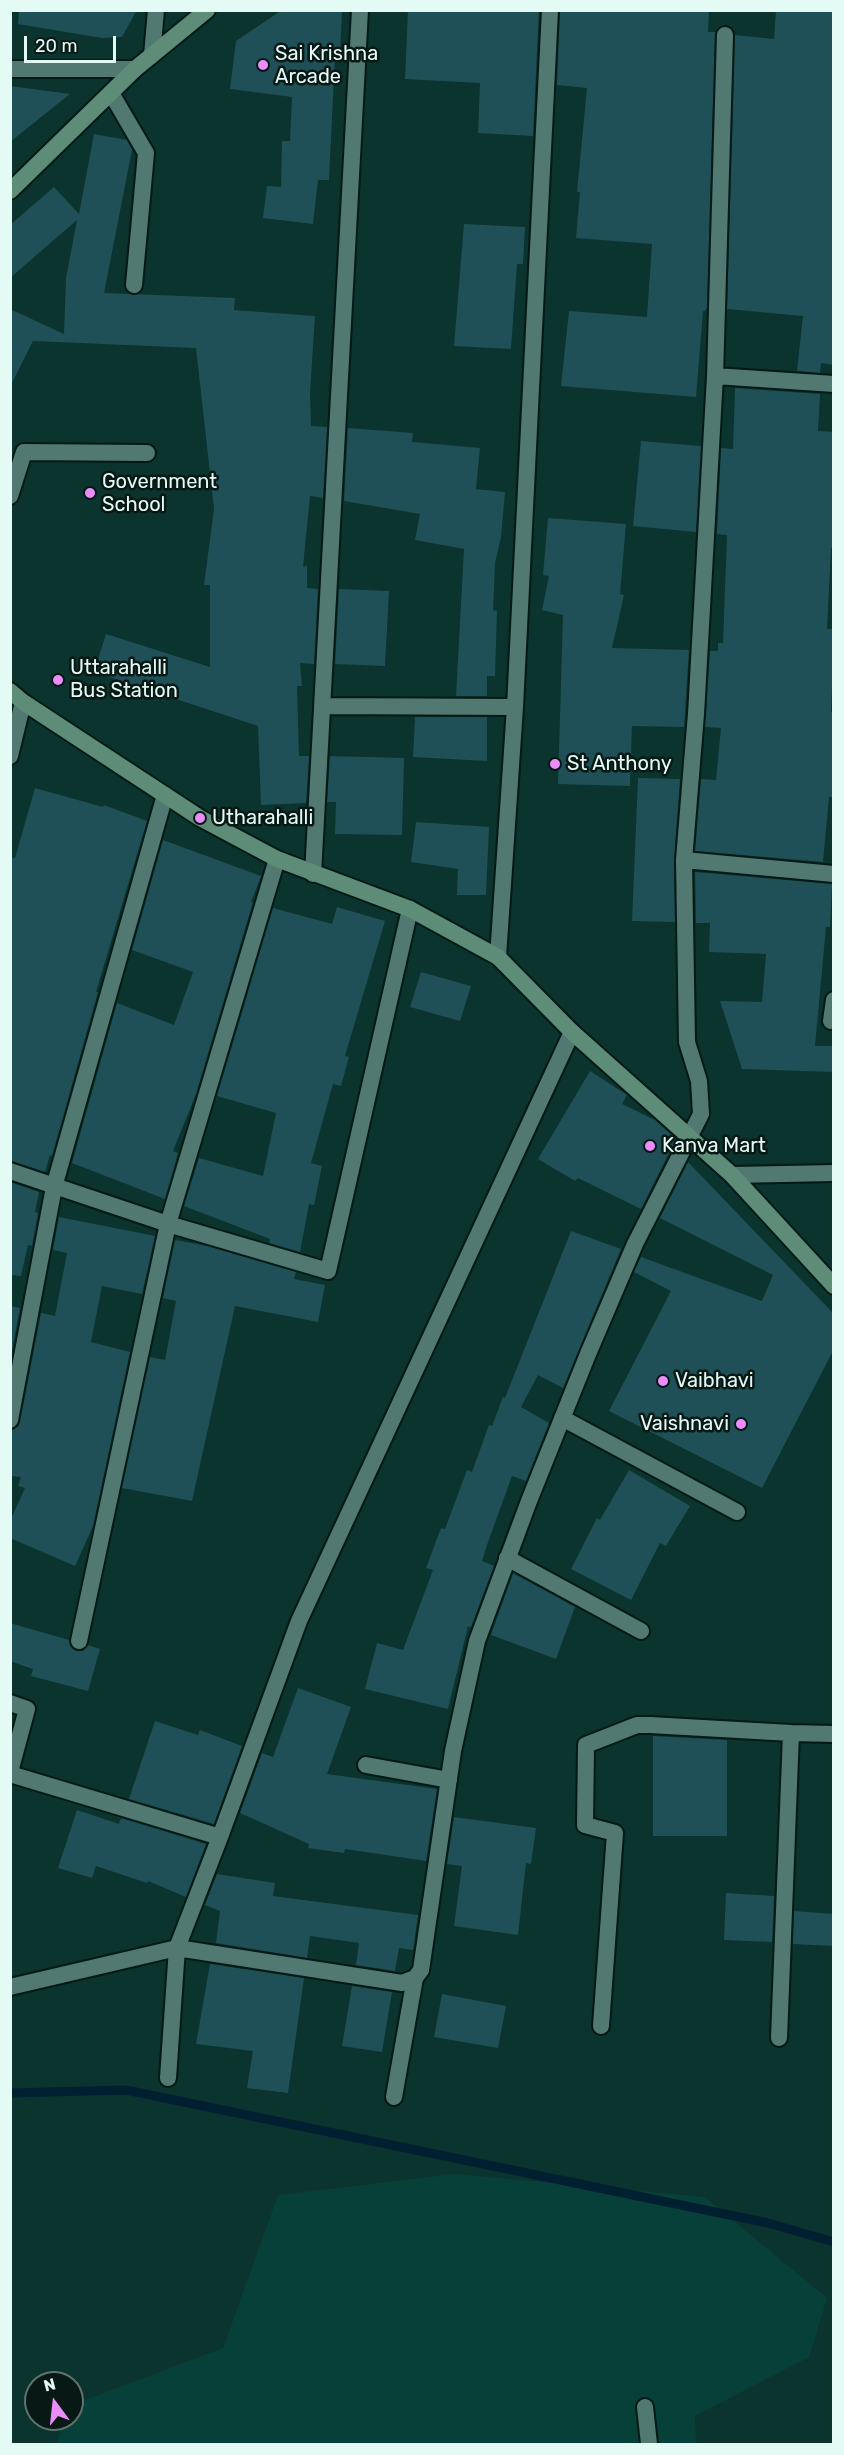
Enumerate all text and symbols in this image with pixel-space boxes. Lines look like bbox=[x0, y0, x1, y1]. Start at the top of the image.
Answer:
scale bar bbox=[27, 24, 118, 62]
text: 20 m bbox=[35, 35, 77, 57]
place label: Sai Krishna Arcade bbox=[275, 42, 378, 89]
marker: Sai Krishna Arcade bbox=[256, 58, 270, 72]
place label: Government School bbox=[102, 470, 217, 517]
marker: Government School bbox=[83, 486, 97, 500]
place label: Uttarahalli Bus Station bbox=[70, 656, 178, 703]
marker: Uttarahalli Bus Station bbox=[51, 673, 65, 687]
place label: St Anthony bbox=[567, 752, 672, 776]
marker: St Anthony bbox=[548, 757, 562, 771]
place label: Utharahalli bbox=[212, 806, 313, 830]
marker: Utharahalli bbox=[193, 811, 207, 825]
place label: Kanva Mart bbox=[662, 1134, 766, 1158]
marker: Kanva Mart bbox=[643, 1139, 657, 1153]
place label: Vaibhavi bbox=[675, 1369, 754, 1393]
marker: Vaibhavi bbox=[656, 1374, 670, 1388]
place label: Vaishnavi bbox=[640, 1412, 729, 1436]
marker: Vaishnavi bbox=[734, 1417, 748, 1431]
north arrow bbox=[24, 2371, 84, 2431]
text: N bbox=[42, 2374, 58, 2396]

